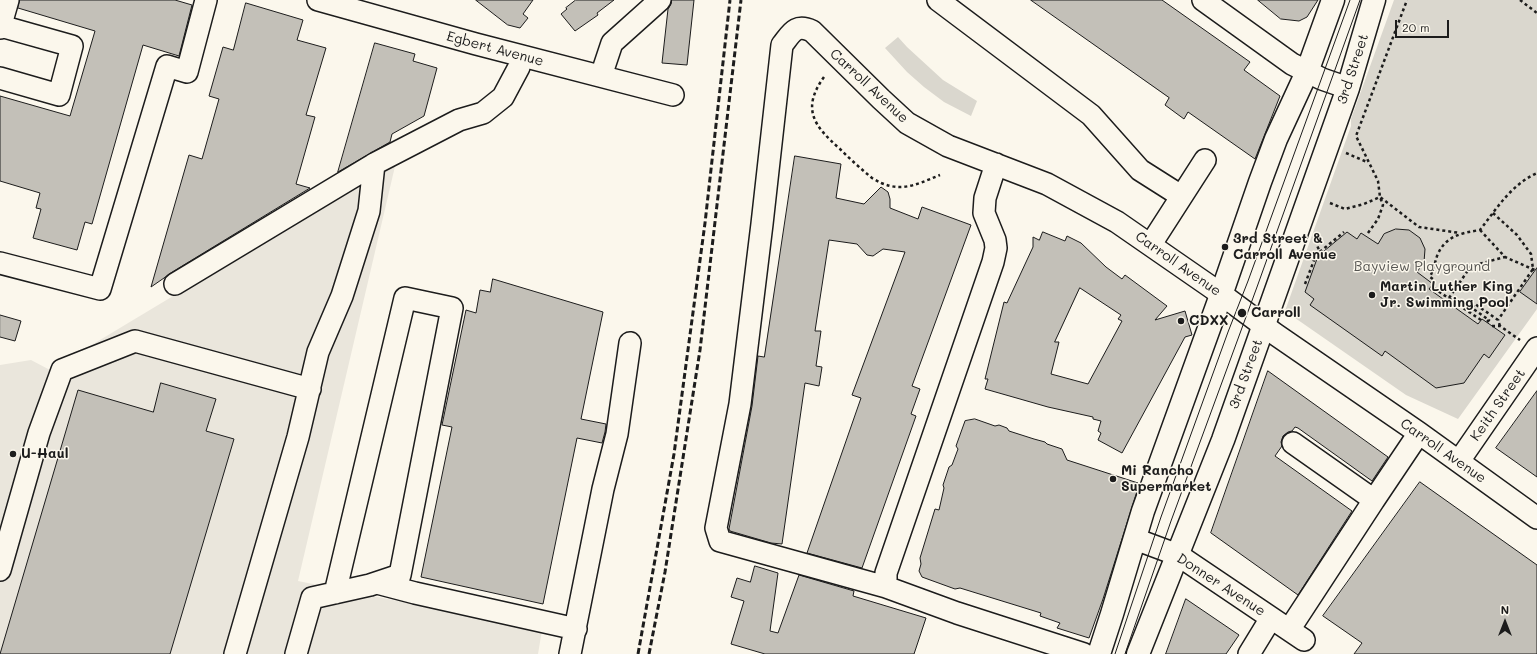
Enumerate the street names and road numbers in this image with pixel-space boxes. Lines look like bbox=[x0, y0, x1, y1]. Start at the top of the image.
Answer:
street label: Egbert Avenue bbox=[445, 28, 545, 70]
street label: 3rd Street bbox=[1334, 32, 1372, 106]
street label: Carroll Avenue bbox=[826, 45, 912, 127]
street label: Carroll Avenue bbox=[1132, 228, 1224, 300]
street label: 3rd Street bbox=[1226, 337, 1266, 411]
street label: Keith Street bbox=[1467, 366, 1529, 444]
street label: Carroll Avenue bbox=[1397, 415, 1489, 487]
street label: Donner Avenue bbox=[1174, 550, 1268, 620]

